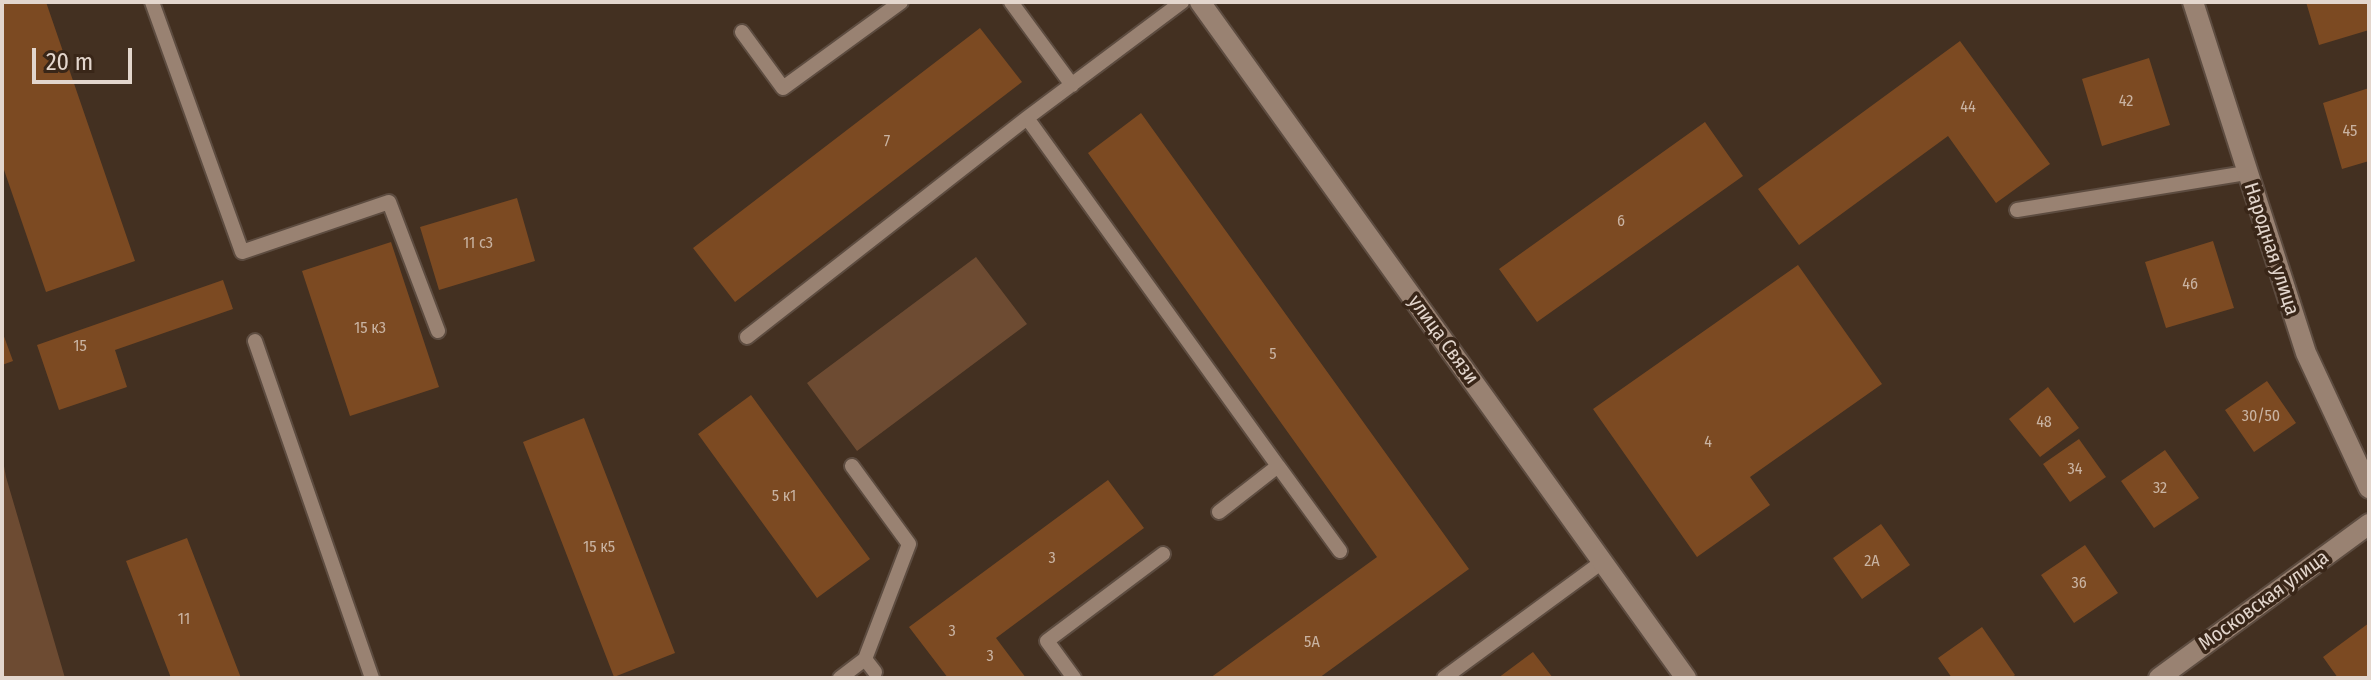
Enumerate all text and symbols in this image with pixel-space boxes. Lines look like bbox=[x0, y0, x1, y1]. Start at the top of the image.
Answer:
scale bar bbox=[36, 32, 136, 82]
text: 20 m bbox=[46, 48, 93, 76]
house number: 42 bbox=[2119, 92, 2133, 112]
house number: 44 bbox=[1960, 98, 1976, 118]
house number: 45 bbox=[2343, 122, 2357, 142]
house number: 7 bbox=[884, 132, 890, 152]
street label: Народная улица bbox=[2238, 180, 2304, 318]
house number: 6 bbox=[1617, 212, 1625, 232]
house number: 11 с3 bbox=[463, 234, 493, 254]
house number: 46 bbox=[2182, 275, 2198, 295]
street label: улица Связи bbox=[1403, 291, 1483, 389]
house number: 15 к3 bbox=[354, 319, 386, 339]
house number: 15 bbox=[73, 337, 87, 357]
house number: 5 bbox=[1269, 345, 1277, 365]
house number: 30/50 bbox=[2242, 407, 2280, 427]
house number: 48 bbox=[2036, 413, 2052, 433]
house number: 4 bbox=[1704, 433, 1712, 453]
house number: 34 bbox=[2068, 460, 2082, 480]
house number: 32 bbox=[2153, 479, 2167, 499]
house number: 5 к1 bbox=[772, 487, 796, 507]
house number: 15 к5 bbox=[583, 538, 615, 558]
street label: Московская улица bbox=[2194, 546, 2334, 656]
house number: 3 bbox=[1048, 549, 1056, 569]
house number: 2А bbox=[1864, 552, 1880, 572]
house number: 36 bbox=[2071, 574, 2087, 594]
house number: 11 bbox=[178, 610, 190, 630]
house number: 3 bbox=[948, 622, 956, 642]
house number: 5А bbox=[1304, 633, 1320, 653]
house number: 3 bbox=[986, 647, 994, 667]

